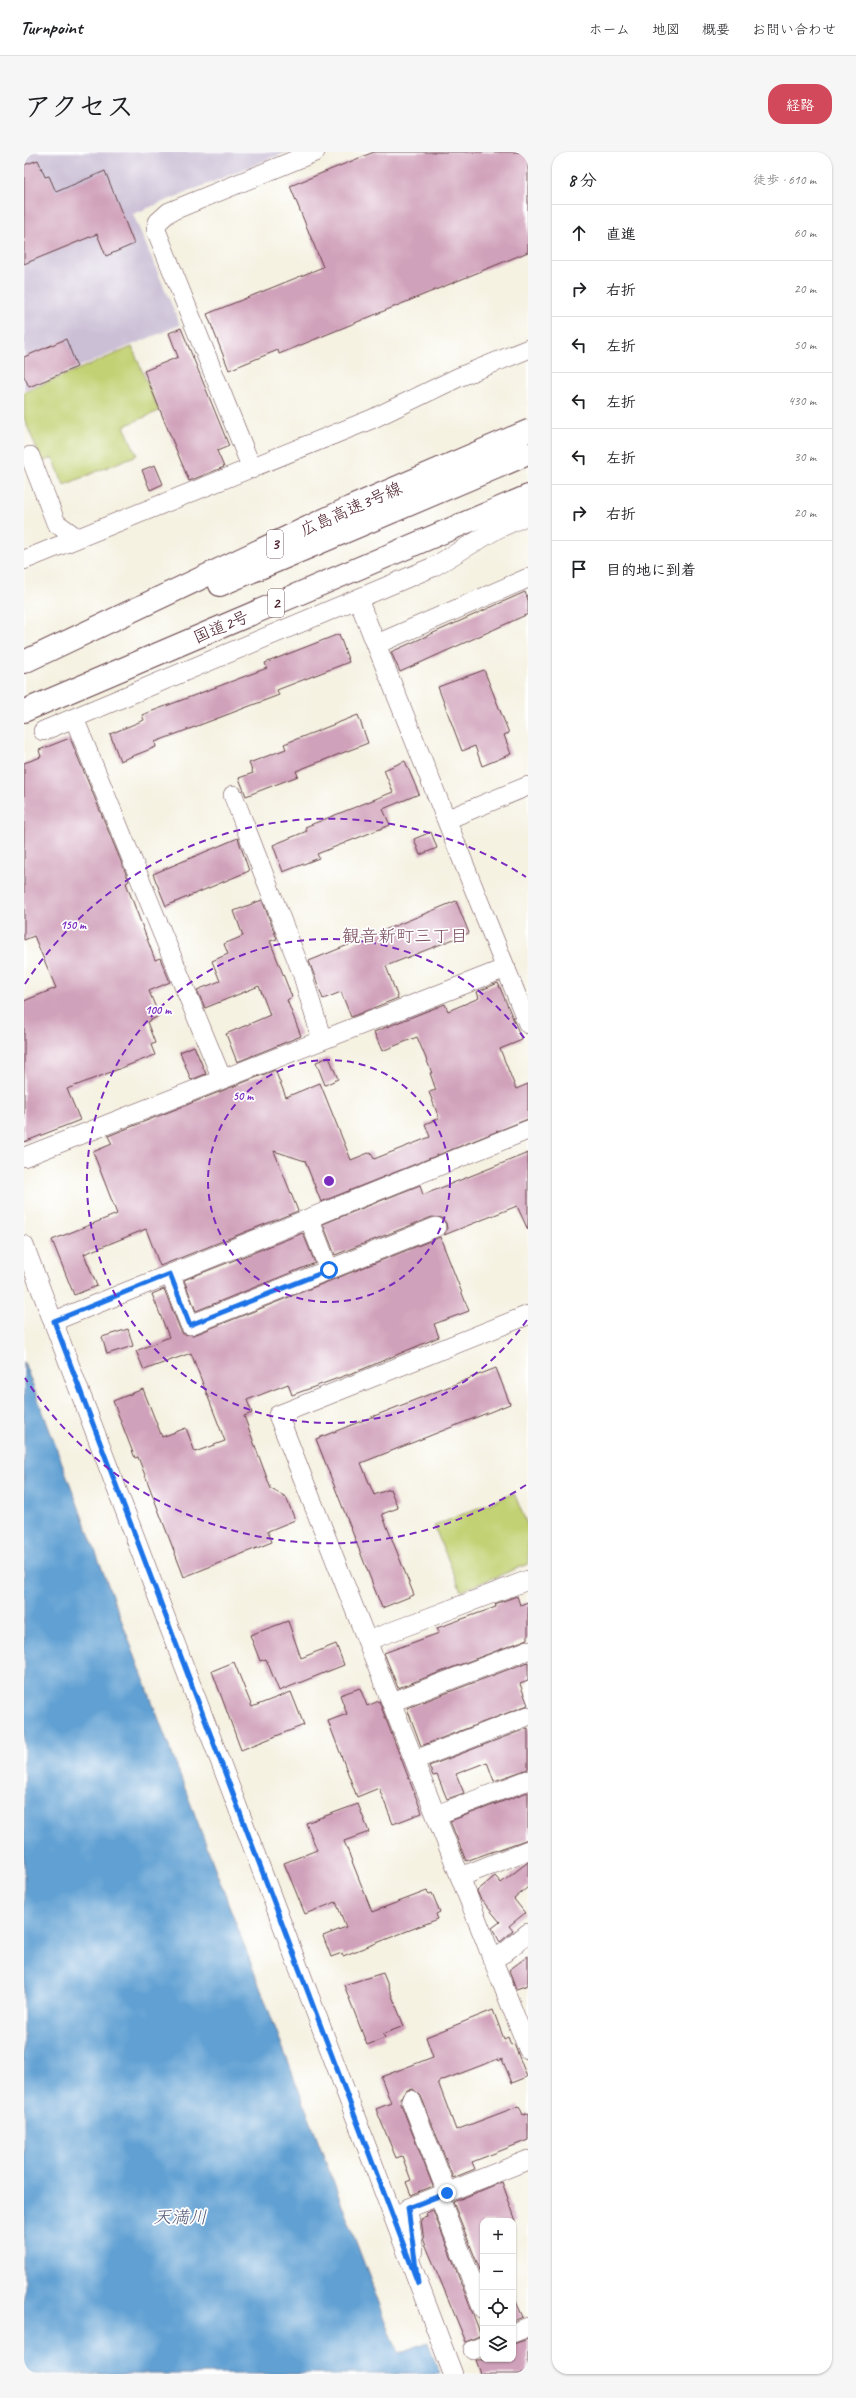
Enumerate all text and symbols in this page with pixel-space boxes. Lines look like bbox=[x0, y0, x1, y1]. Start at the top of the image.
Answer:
text: Turnpoint bbox=[20, 16, 82, 40]
text: ホーム bbox=[589, 21, 630, 38]
text: 地図 bbox=[652, 21, 680, 38]
text: 概要 bbox=[702, 21, 730, 38]
text: お問い合わせ bbox=[752, 21, 836, 38]
button: 経路 bbox=[768, 84, 832, 124]
text: アクセス bbox=[24, 89, 134, 124]
text: 8 分 bbox=[568, 170, 597, 191]
text: 徒歩 · 610 m bbox=[753, 172, 816, 188]
icon: ahead bbox=[568, 222, 590, 244]
text: 直進 bbox=[606, 225, 636, 244]
text: 60 m bbox=[794, 225, 816, 241]
icon: right bbox=[568, 278, 590, 300]
text: 右折 bbox=[606, 281, 636, 300]
text: 20 m bbox=[794, 281, 816, 297]
icon: left bbox=[568, 334, 590, 356]
text: 左折 bbox=[606, 337, 636, 356]
text: 50 m bbox=[794, 337, 816, 353]
icon: left bbox=[568, 390, 590, 412]
text: 左折 bbox=[606, 393, 636, 412]
text: 430 m bbox=[788, 393, 816, 409]
icon: left bbox=[568, 446, 590, 468]
text: 左折 bbox=[606, 449, 636, 468]
text: 30 m bbox=[794, 449, 816, 465]
street label: 広島高速3号線 bbox=[297, 477, 405, 541]
icon: right bbox=[568, 502, 590, 524]
text: 右折 bbox=[606, 505, 636, 524]
text: 20 m bbox=[794, 505, 816, 521]
road number: 3 bbox=[267, 530, 283, 558]
icon: arrive bbox=[568, 558, 590, 580]
text: 目的地に到着 bbox=[606, 561, 696, 580]
road number: 2 bbox=[268, 589, 284, 617]
street label: 国道2号 bbox=[190, 606, 252, 648]
text: 150 m bbox=[60, 917, 87, 933]
district label: 観音新町三丁目 bbox=[342, 925, 468, 947]
text: 100 m bbox=[145, 1002, 172, 1018]
text: 50 m bbox=[233, 1088, 254, 1104]
centre of rings bbox=[322, 1174, 336, 1188]
route start bbox=[320, 1261, 338, 1279]
route end bbox=[438, 2184, 456, 2202]
water label: 天満川 bbox=[153, 2206, 207, 2228]
map controls bbox=[480, 2218, 516, 2362]
button: + bbox=[480, 2218, 516, 2254]
button: − bbox=[480, 2254, 516, 2290]
button: locate bbox=[480, 2290, 516, 2326]
button: layers bbox=[480, 2326, 516, 2362]

